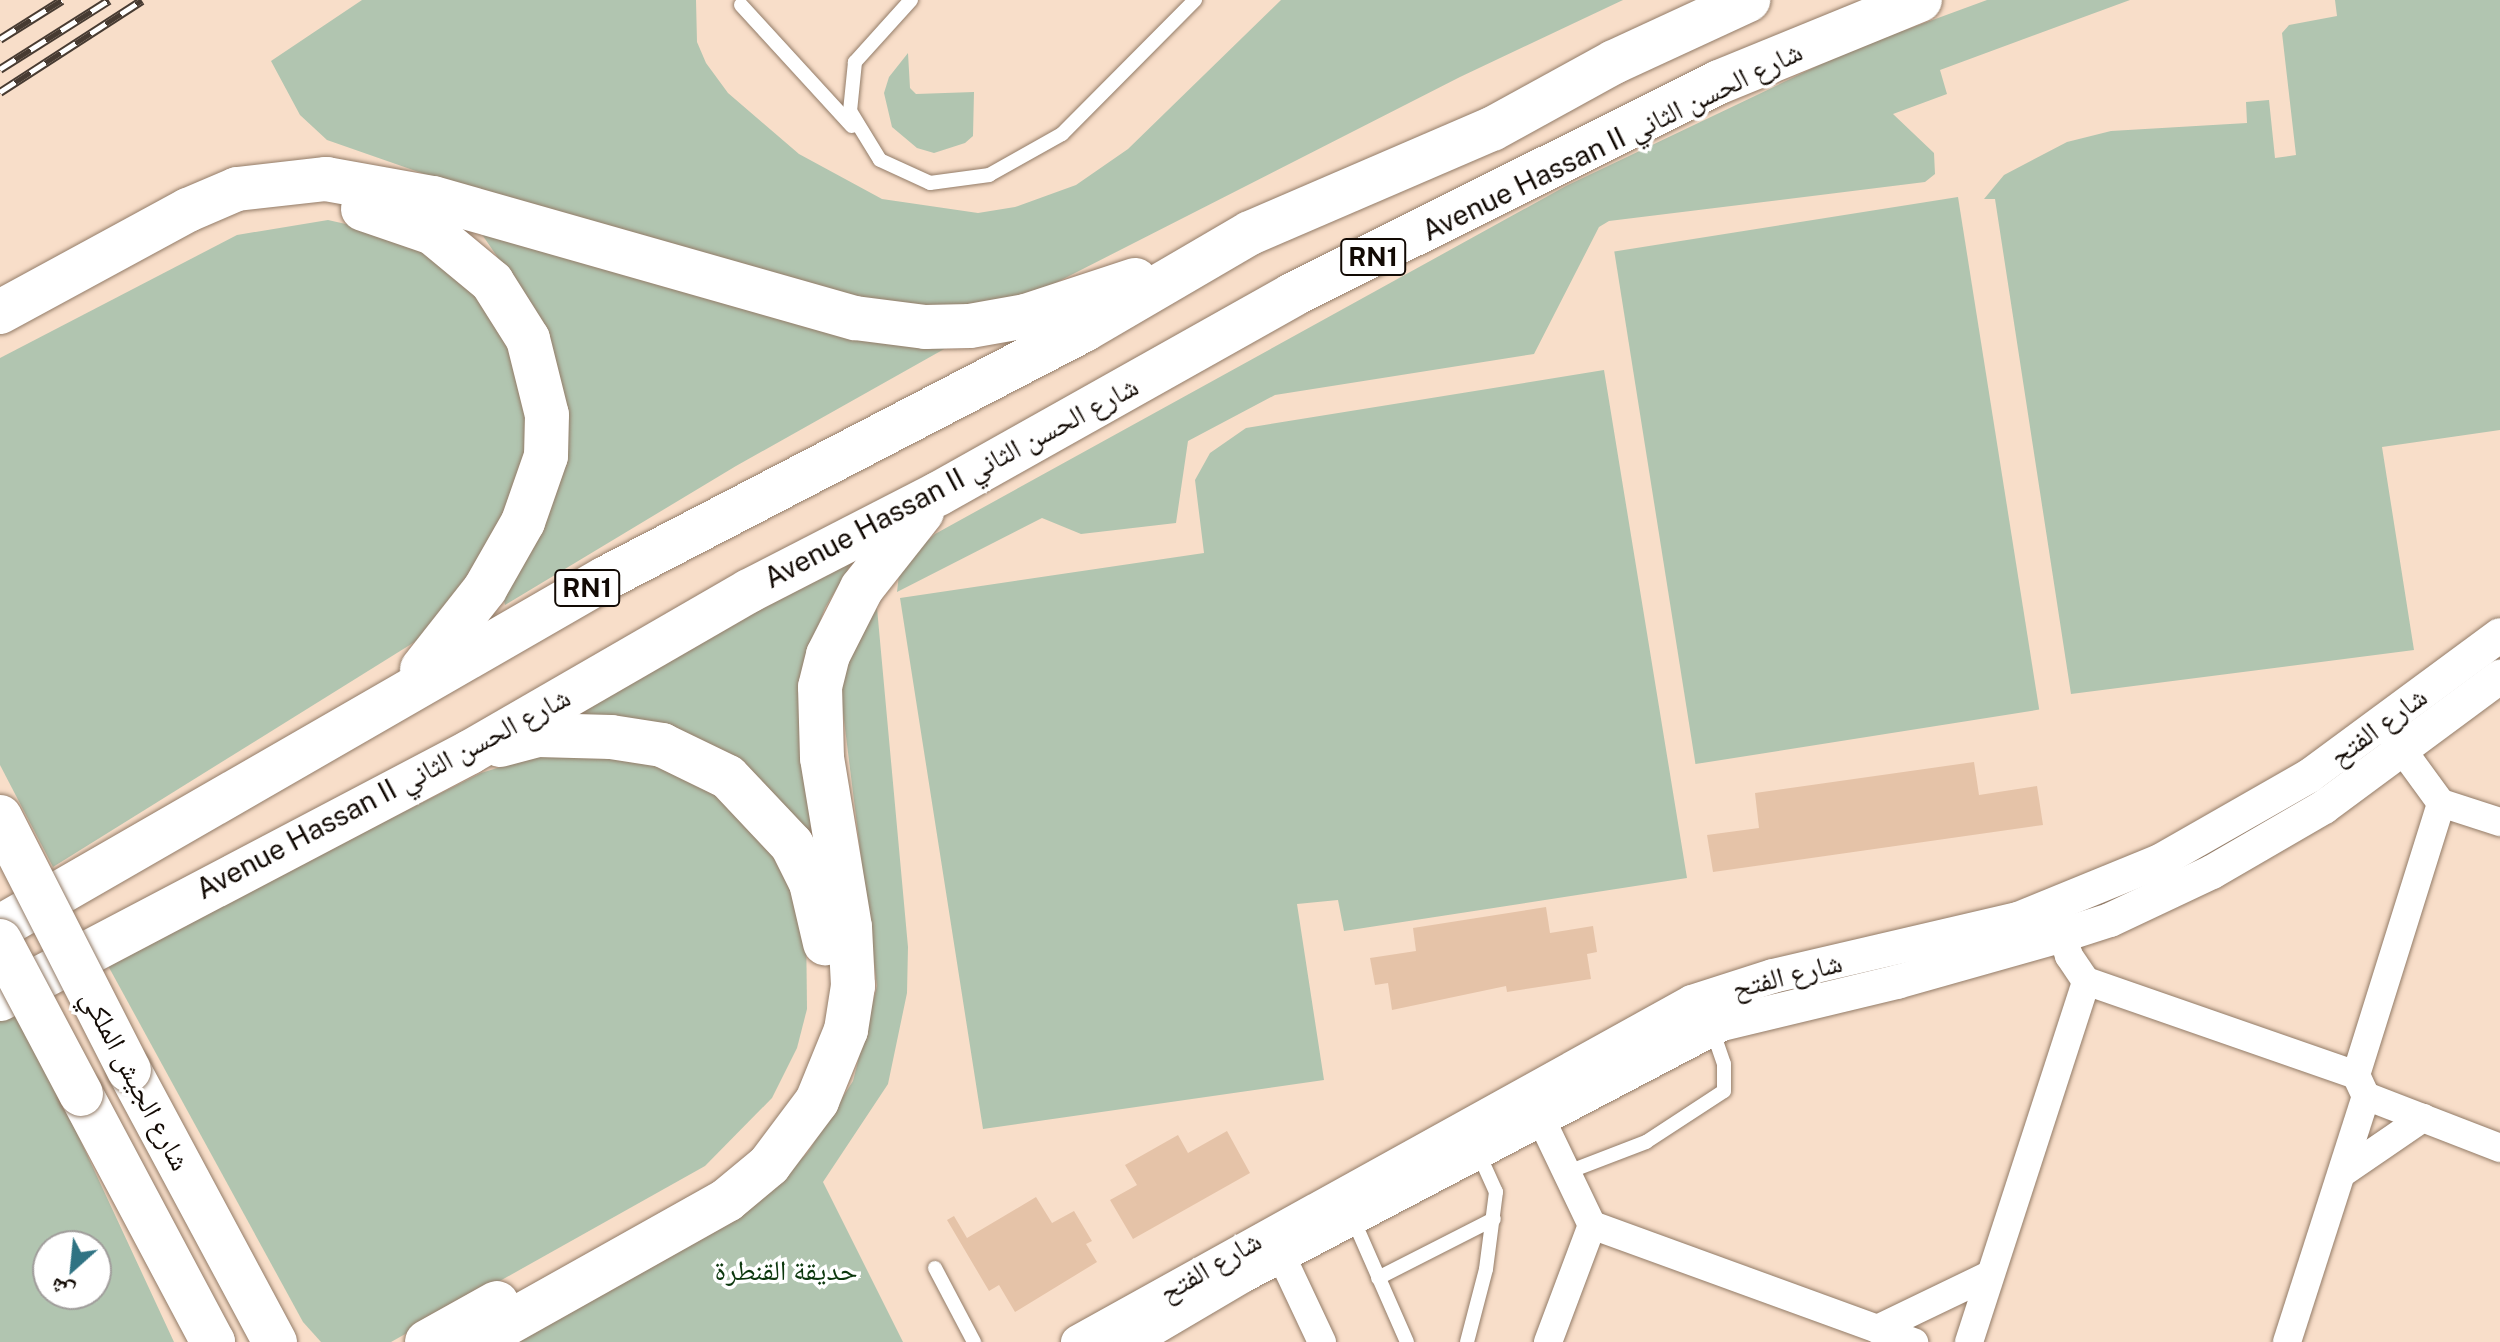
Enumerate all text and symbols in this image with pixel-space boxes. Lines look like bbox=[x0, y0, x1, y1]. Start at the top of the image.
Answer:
street label: Avenue Hassan II شارع الحسن الثاني bbox=[1416, 34, 1808, 248]
road number: RN1 bbox=[1339, 235, 1407, 279]
street label: Avenue Hassan II شارع الحسن الثاني bbox=[758, 369, 1144, 595]
road number: RN1 bbox=[553, 566, 621, 610]
street label: شارع الفتح bbox=[2323, 679, 2433, 773]
street label: Avenue Hassan II شارع الحسن الثاني bbox=[190, 680, 576, 906]
street label: شارع الفتح bbox=[1729, 945, 1845, 1005]
street label: شارع الجيش الملكي bbox=[74, 984, 198, 1176]
street label: شارع الفتح bbox=[1153, 1223, 1267, 1309]
north arrow bbox=[32, 1230, 112, 1310]
park label: حديقة القنطرة bbox=[715, 1253, 857, 1287]
text: ش bbox=[46, 1273, 78, 1306]

